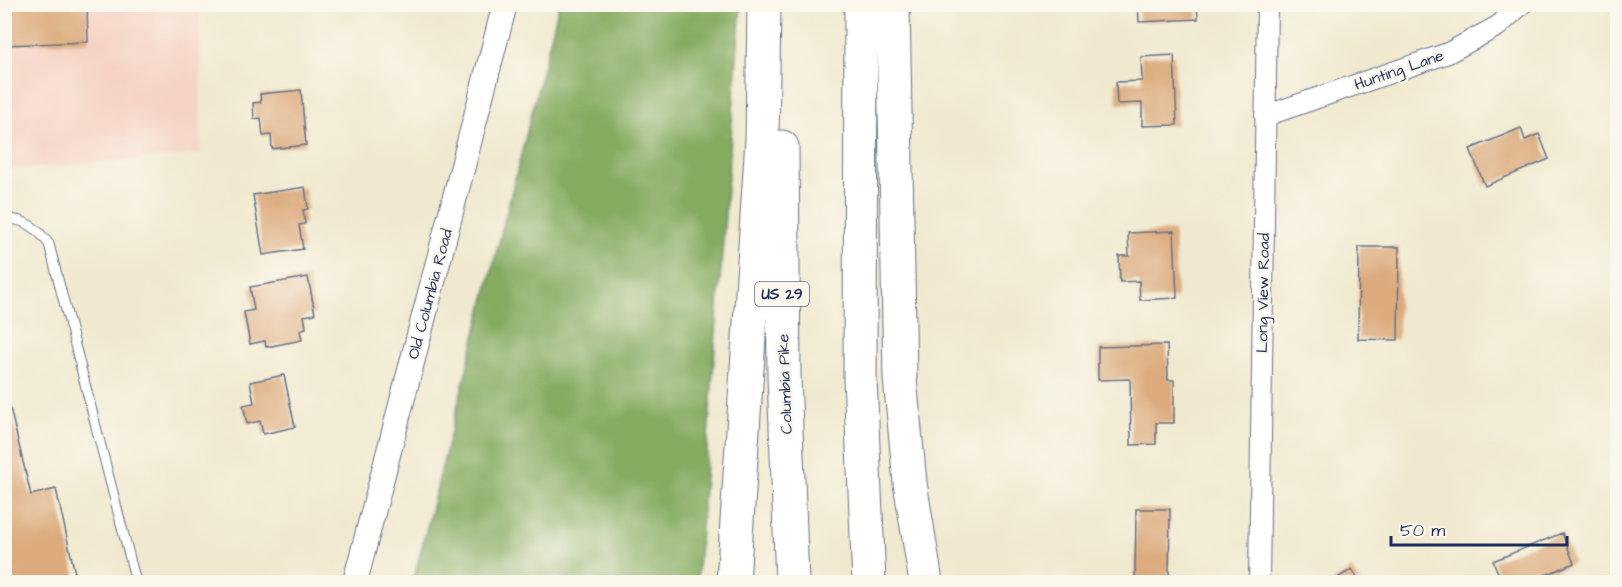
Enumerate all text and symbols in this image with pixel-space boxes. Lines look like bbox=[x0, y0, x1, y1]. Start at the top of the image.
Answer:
street label: Hunting Lane bbox=[1351, 44, 1447, 97]
street label: Old Columbia Road bbox=[402, 226, 458, 362]
street label: Long View Road bbox=[1251, 233, 1276, 353]
road number: US 29 bbox=[755, 282, 809, 306]
street label: Columbia Pike bbox=[772, 333, 798, 435]
scale bar bbox=[1391, 509, 1566, 547]
text: 50 m bbox=[1400, 518, 1445, 543]

